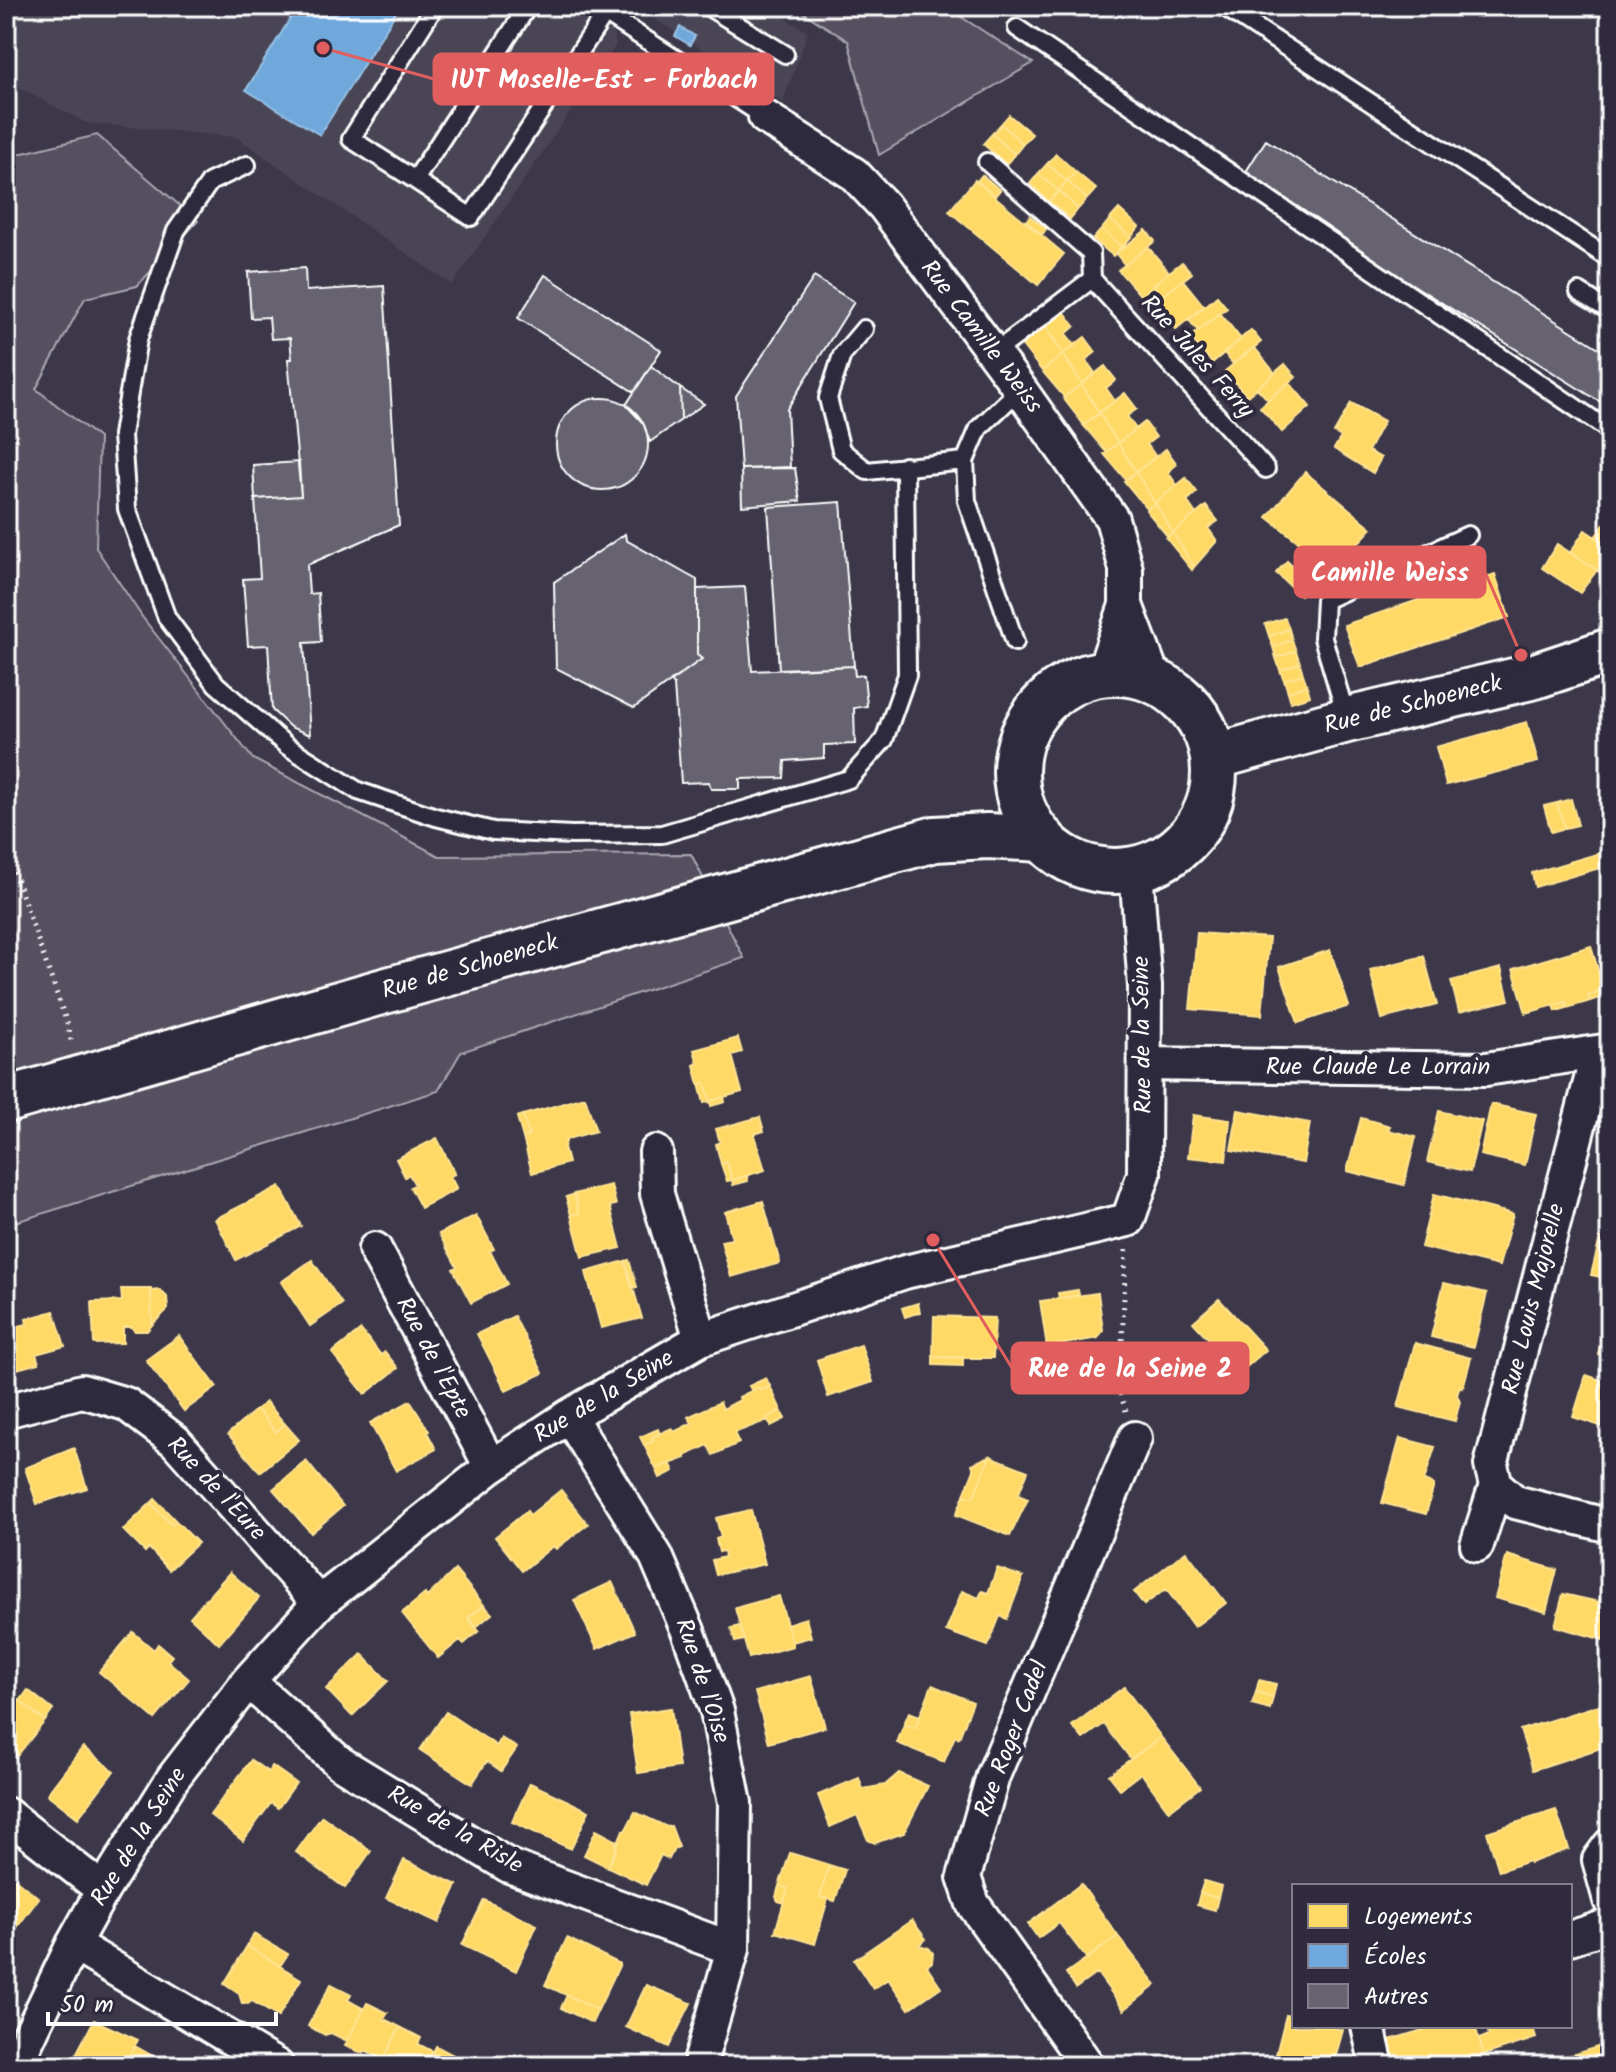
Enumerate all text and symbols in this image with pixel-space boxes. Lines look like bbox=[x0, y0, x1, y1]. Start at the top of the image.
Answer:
callout: IUT Moselle-Est - Forbach bbox=[434, 54, 773, 104]
text: IUT Moselle-Est - Forbach bbox=[450, 60, 758, 102]
street label: Rue Camille Weiss bbox=[910, 252, 1052, 422]
street label: Rue Jules Ferry bbox=[1130, 286, 1264, 428]
callout: Camille Weiss bbox=[1295, 547, 1485, 597]
text: Camille Weiss bbox=[1311, 553, 1469, 595]
street label: Rue de Schoeneck bbox=[1320, 664, 1507, 746]
street label: Rue de Schoeneck bbox=[377, 923, 564, 1011]
street label: Rue de la Seine bbox=[1122, 955, 1164, 1114]
street label: Rue Claude Le Lorrain bbox=[1266, 1048, 1490, 1087]
street label: Rue Louis Majorelle bbox=[1491, 1199, 1577, 1399]
street label: Rue de l'Epte bbox=[384, 1290, 482, 1426]
street label: Rue de la Seine bbox=[526, 1339, 682, 1454]
callout: Rue de la Seine 2 bbox=[1012, 1343, 1248, 1393]
text: Rue de la Seine 2 bbox=[1028, 1349, 1232, 1391]
street label: Rue de l'Eure bbox=[157, 1427, 275, 1551]
street label: Rue de l'Oise bbox=[663, 1614, 741, 1749]
street label: Rue Roger Cadel bbox=[964, 1655, 1060, 1823]
street label: Rue de la Seine bbox=[81, 1760, 198, 1914]
street label: Rue de la Risle bbox=[380, 1775, 531, 1885]
legend bbox=[1292, 1884, 1572, 2028]
text: Logements bbox=[1364, 1898, 1472, 1937]
text: Écoles bbox=[1364, 1938, 1427, 1977]
scale bar bbox=[48, 1976, 276, 2026]
text: Autres bbox=[1364, 1978, 1428, 2017]
text: 50 m bbox=[60, 1986, 114, 2025]

